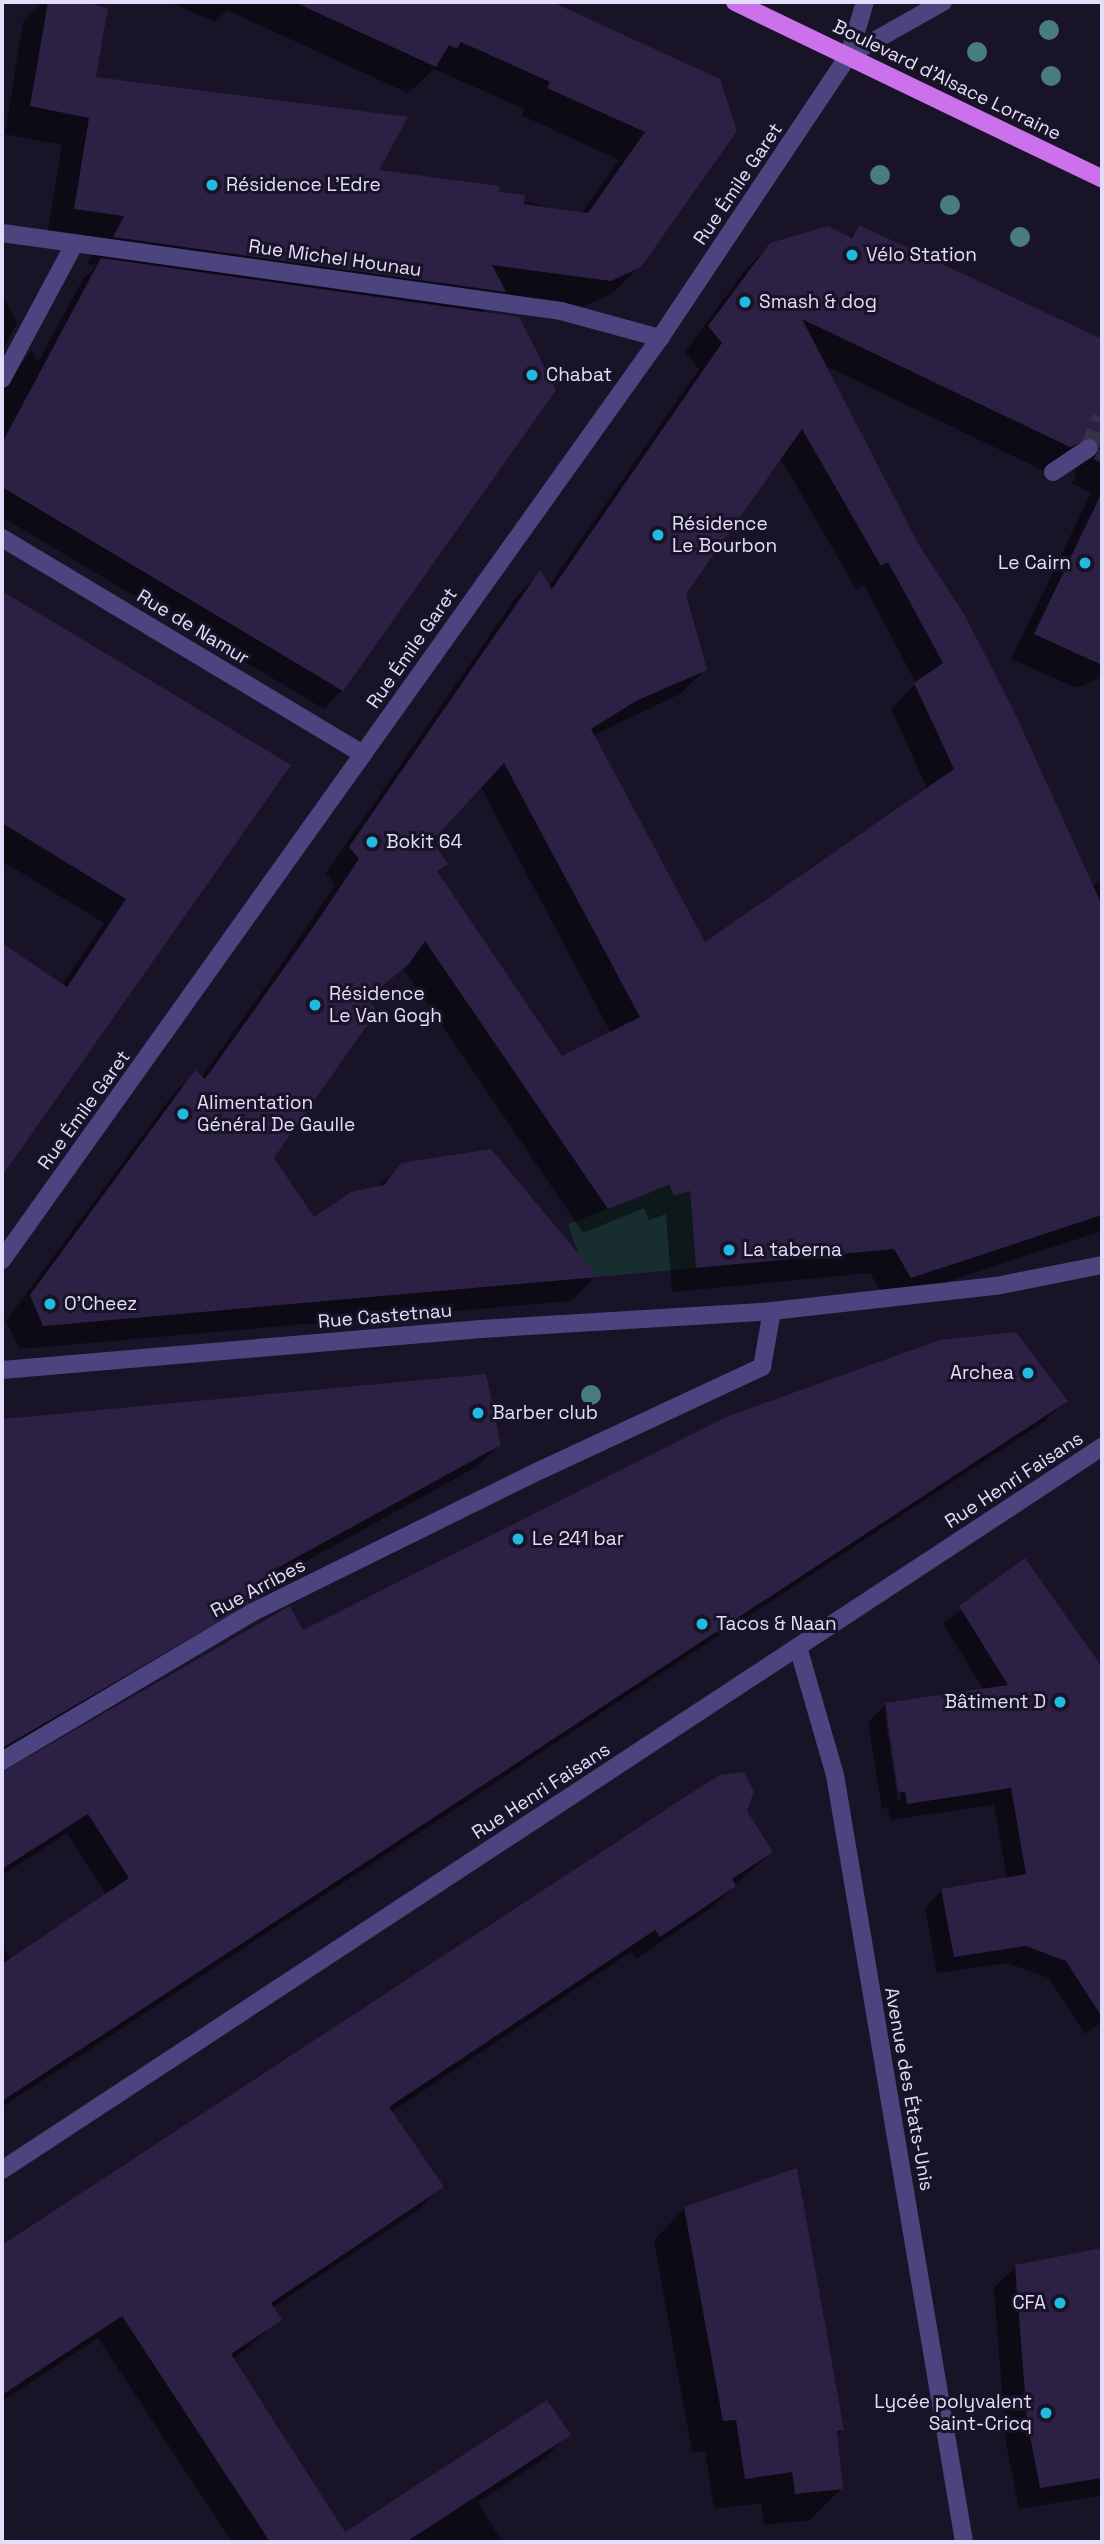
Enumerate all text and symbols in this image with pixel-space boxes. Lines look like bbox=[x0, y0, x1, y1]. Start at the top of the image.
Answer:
street label: Boulevard d'Alsace Lorraine bbox=[829, 15, 1065, 145]
street label: Rue Émile Garet bbox=[689, 119, 787, 249]
place label: Résidence L'Edre bbox=[226, 174, 381, 196]
marker: Résidence L'Edre bbox=[204, 177, 220, 193]
street label: Rue Michel Hounau bbox=[247, 235, 423, 281]
place label: Vélo Station bbox=[866, 244, 977, 266]
marker: Vélo Station bbox=[844, 247, 860, 263]
place label: Smash & dog bbox=[759, 291, 877, 313]
marker: Smash & dog bbox=[737, 294, 753, 310]
place label: Chabat bbox=[546, 364, 612, 386]
marker: Chabat bbox=[524, 367, 540, 383]
place label: Résidence Le Bourbon bbox=[672, 513, 777, 557]
marker: Résidence Le Bourbon bbox=[650, 527, 666, 543]
place label: Le Cairn bbox=[998, 552, 1071, 574]
marker: Le Cairn bbox=[1077, 555, 1093, 571]
street label: Rue Émile Garet bbox=[362, 583, 462, 713]
street label: Rue de Namur bbox=[133, 585, 253, 669]
place label: Bokit 64 bbox=[386, 831, 462, 853]
marker: Bokit 64 bbox=[364, 834, 380, 850]
place label: Résidence Le Van Gogh bbox=[329, 983, 442, 1027]
marker: Résidence Le Van Gogh bbox=[307, 997, 323, 1013]
street label: Rue Émile Garet bbox=[33, 1046, 135, 1174]
place label: Alimentation Général De Gaulle bbox=[197, 1092, 355, 1136]
marker: Alimentation Général De Gaulle bbox=[175, 1106, 191, 1122]
place label: La taberna bbox=[743, 1239, 842, 1261]
marker: La taberna bbox=[721, 1242, 737, 1258]
place label: O'Cheez bbox=[64, 1293, 137, 1315]
marker: O'Cheez bbox=[42, 1296, 58, 1312]
street label: Rue Castetnau bbox=[317, 1299, 453, 1333]
place label: Archea bbox=[950, 1362, 1014, 1384]
marker: Archea bbox=[1020, 1365, 1036, 1381]
place label: Barber club bbox=[492, 1402, 598, 1424]
marker: Barber club bbox=[470, 1405, 486, 1421]
street label: Rue Henri Faisans bbox=[941, 1427, 1087, 1533]
place label: Le 241 bar bbox=[532, 1528, 624, 1550]
marker: Le 241 bar bbox=[510, 1531, 526, 1547]
street label: Rue Arribes bbox=[207, 1553, 309, 1623]
place label: Tacos & Naan bbox=[716, 1613, 837, 1635]
marker: Tacos & Naan bbox=[694, 1616, 710, 1632]
place label: Bâtiment D bbox=[945, 1691, 1046, 1713]
marker: Bâtiment D bbox=[1052, 1694, 1068, 1710]
street label: Rue Henri Faisans bbox=[468, 1738, 614, 1844]
street label: Avenue des États-Unis bbox=[880, 1985, 938, 2193]
place label: CFA bbox=[1012, 2292, 1046, 2314]
marker: CFA bbox=[1052, 2295, 1068, 2311]
place label: Lycée polyvalent Saint-Cricq bbox=[874, 2391, 1032, 2435]
marker: Lycée polyvalent Saint-Cricq bbox=[1038, 2405, 1054, 2421]

